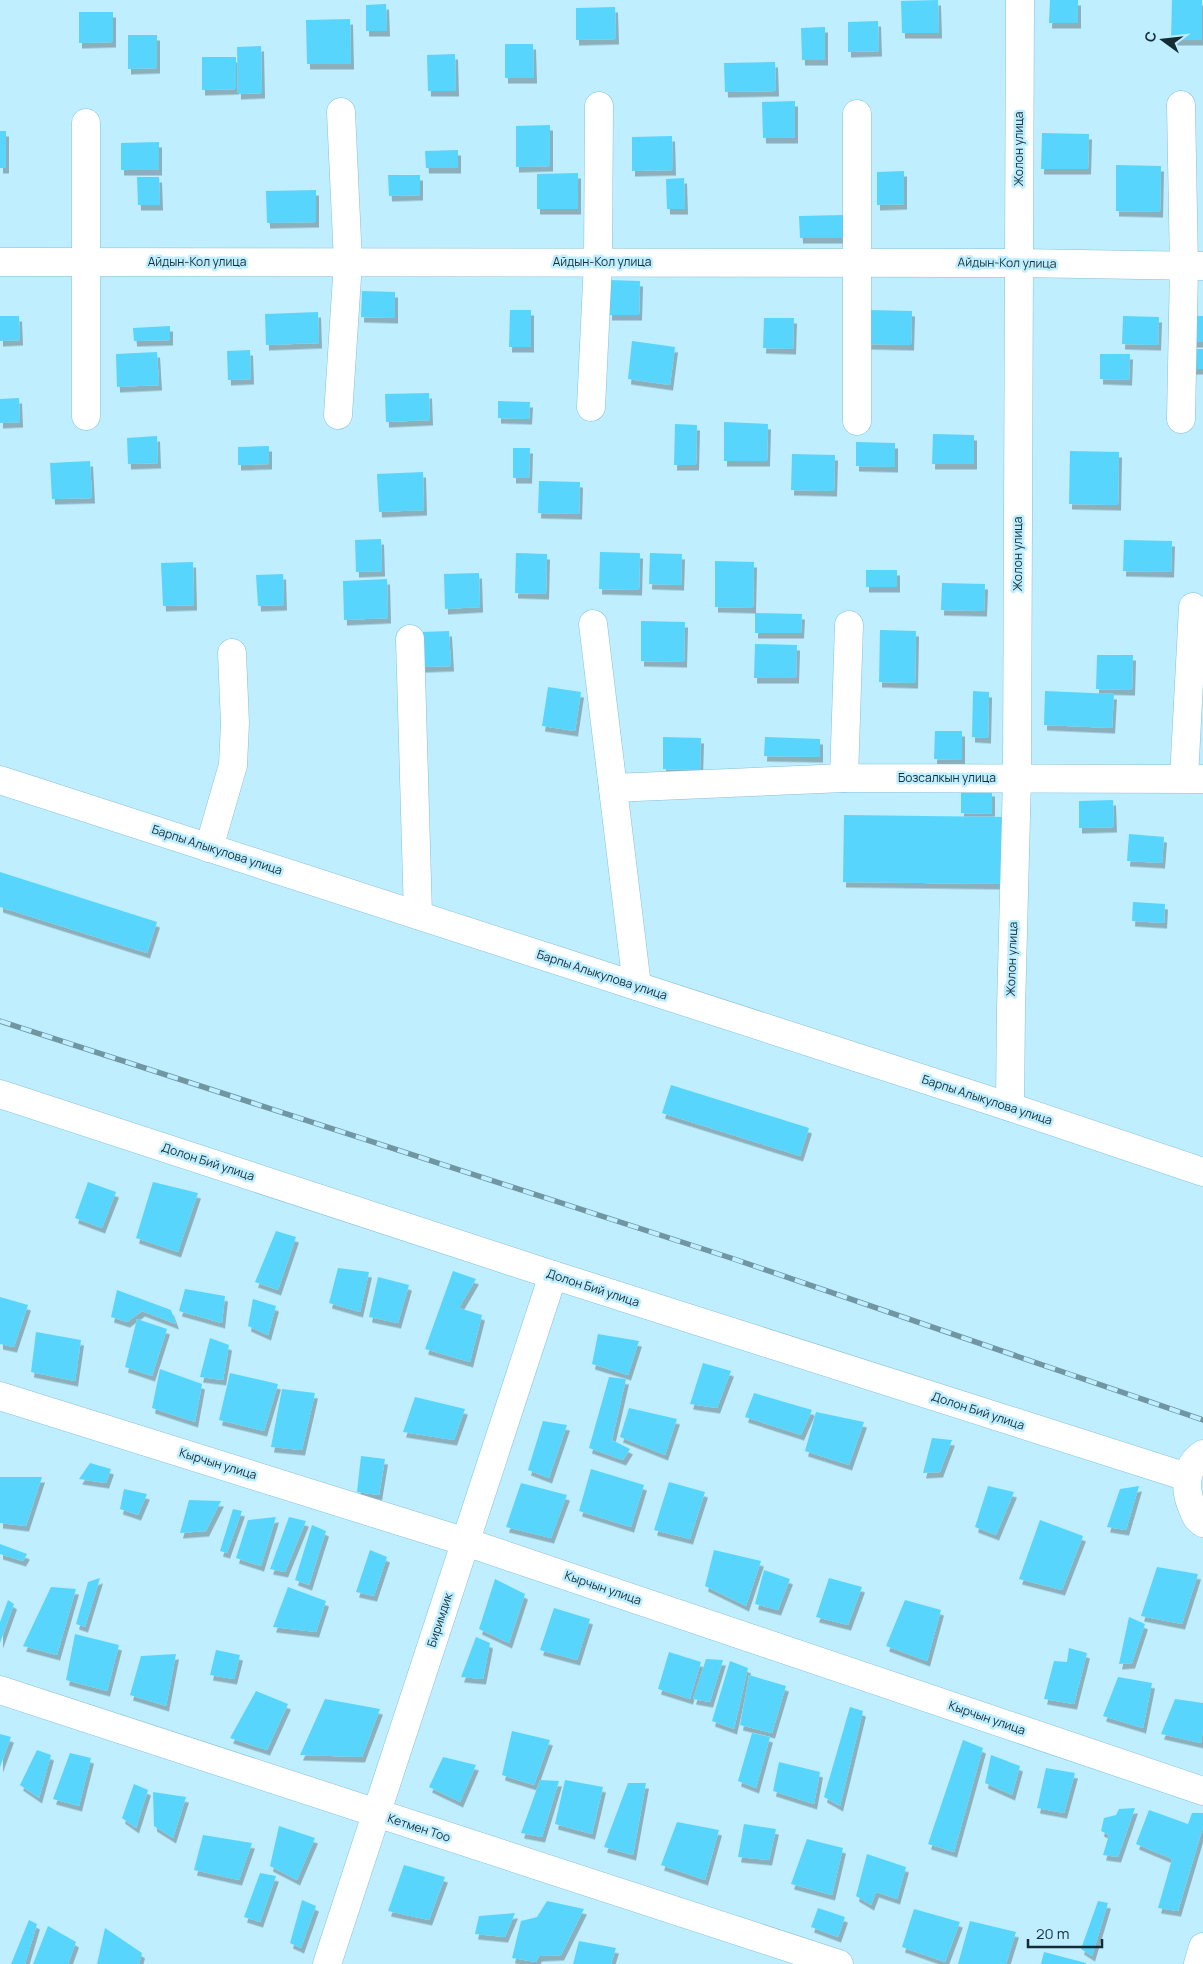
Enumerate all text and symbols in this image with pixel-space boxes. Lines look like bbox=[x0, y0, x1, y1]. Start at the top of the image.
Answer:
north arrow bbox=[1138, 15, 1188, 65]
text: С bbox=[1139, 29, 1160, 44]
street label: Жолон улица bbox=[1010, 112, 1027, 186]
street label: Айдын-Кол улица bbox=[148, 253, 246, 270]
street label: Айдын-Кол улица bbox=[553, 253, 651, 270]
street label: Айдын-Кол улица bbox=[958, 253, 1057, 272]
street label: Жолон улица bbox=[1009, 517, 1026, 591]
street label: Бозсалкын улица bbox=[898, 769, 996, 786]
street label: Барпы Алыкулова улица bbox=[150, 820, 285, 879]
street label: Жолон улица bbox=[1002, 921, 1021, 997]
street label: Барпы Алыкулова улица bbox=[535, 945, 670, 1004]
street label: Барпы Алыкулова улица bbox=[920, 1070, 1055, 1129]
street label: Долон Бий улица bbox=[160, 1139, 257, 1185]
street label: Долон Бий улица bbox=[545, 1265, 642, 1311]
street label: Долон Бий улица bbox=[930, 1388, 1027, 1434]
street label: Кырчын улица bbox=[177, 1444, 259, 1483]
street label: Кырчын улица bbox=[562, 1566, 644, 1609]
street label: Биримдик bbox=[423, 1589, 457, 1649]
street label: Кырчын улица bbox=[946, 1696, 1028, 1739]
street label: Кетмен Тоо bbox=[386, 1809, 453, 1846]
scale bar bbox=[1028, 1916, 1102, 1948]
text: 20 m bbox=[1036, 1923, 1069, 1944]

